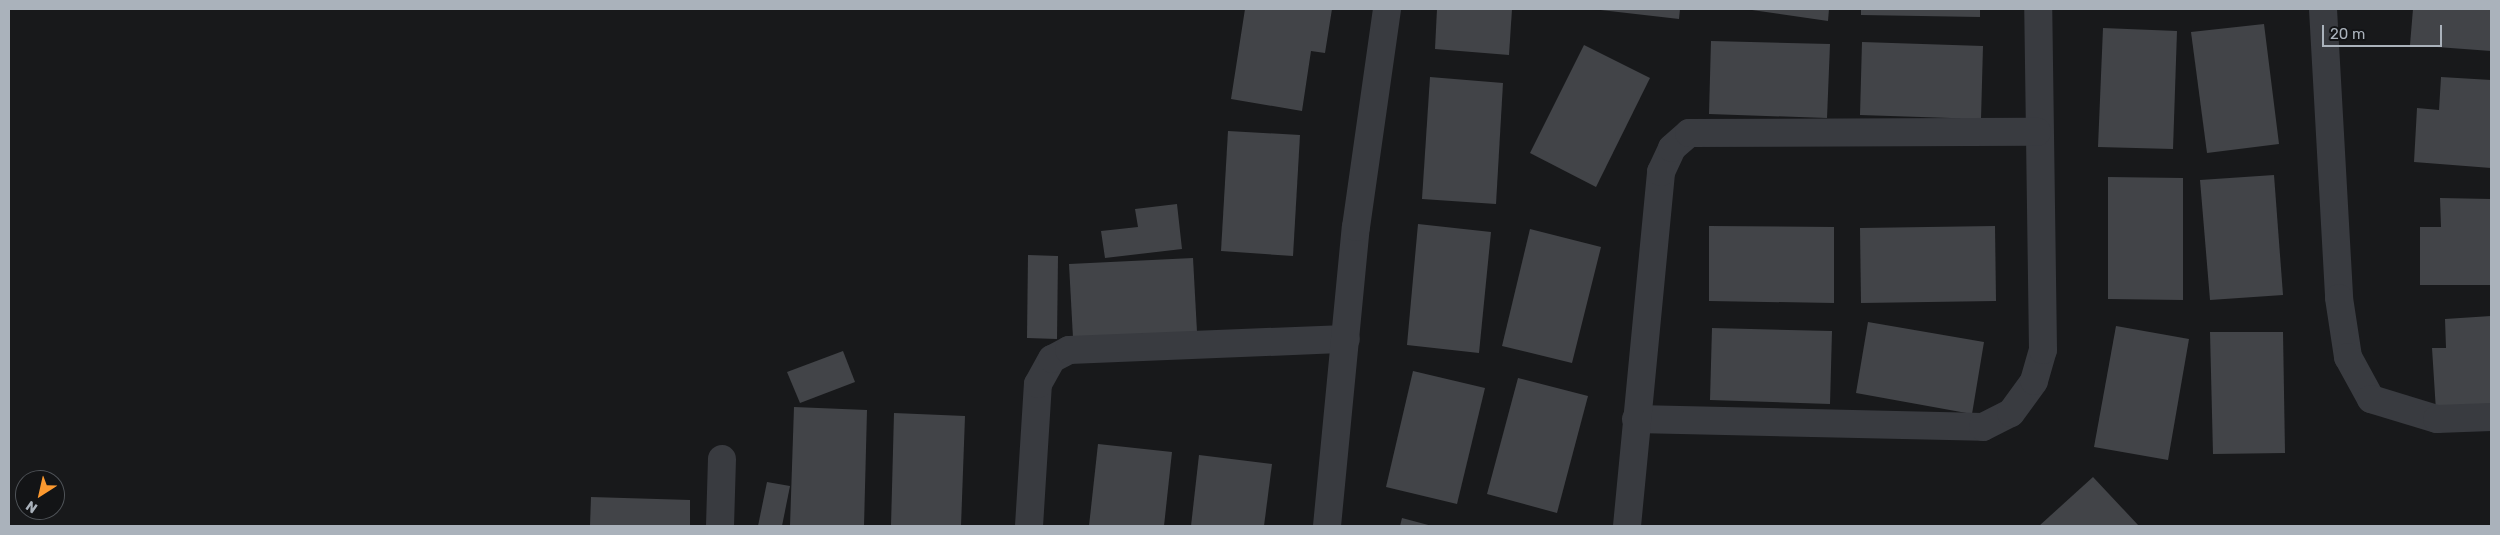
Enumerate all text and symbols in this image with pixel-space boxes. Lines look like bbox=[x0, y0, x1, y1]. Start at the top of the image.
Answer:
scale bar bbox=[2325, 15, 2445, 47]
text: 20 m bbox=[2330, 25, 2365, 43]
north arrow bbox=[15, 470, 65, 520]
text: N bbox=[23, 497, 41, 517]

